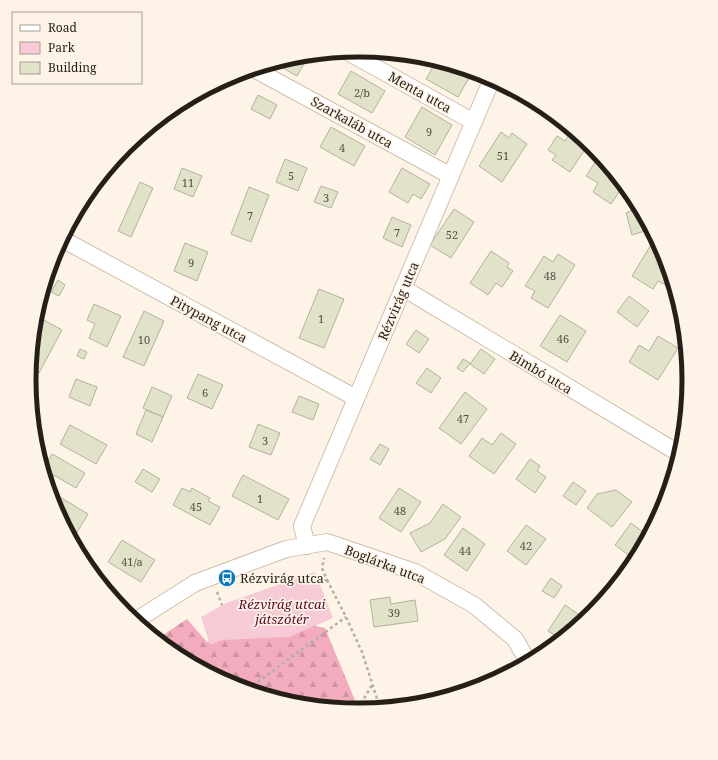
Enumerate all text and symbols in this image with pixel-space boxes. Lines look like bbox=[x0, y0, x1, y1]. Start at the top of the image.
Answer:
legend bbox=[12, 12, 142, 84]
text: Road bbox=[48, 19, 78, 36]
text: Park bbox=[48, 39, 76, 56]
text: Building bbox=[48, 59, 97, 76]
street label: Menta utca bbox=[385, 67, 455, 117]
house number: 2/b bbox=[354, 85, 370, 100]
street label: Szarkaláb utca bbox=[308, 92, 396, 152]
house number: 9 bbox=[426, 124, 432, 139]
house number: 4 bbox=[339, 140, 345, 155]
house number: 51 bbox=[497, 148, 509, 163]
house number: 5 bbox=[288, 168, 294, 183]
house number: 11 bbox=[182, 175, 194, 190]
house number: 3 bbox=[323, 190, 329, 205]
house number: 7 bbox=[247, 208, 253, 223]
house number: 7 bbox=[394, 225, 400, 240]
house number: 52 bbox=[446, 227, 458, 242]
house number: 9 bbox=[188, 255, 194, 270]
street label: Rézvirág utca bbox=[373, 259, 423, 343]
house number: 48 bbox=[544, 268, 556, 283]
street label: Pitypang utca bbox=[167, 291, 251, 347]
house number: 1 bbox=[318, 311, 324, 326]
house number: 46 bbox=[557, 331, 569, 346]
house number: 10 bbox=[138, 332, 150, 347]
street label: Bimbó utca bbox=[506, 346, 576, 398]
house number: 6 bbox=[202, 385, 208, 400]
house number: 47 bbox=[457, 411, 469, 426]
house number: 3 bbox=[262, 433, 268, 448]
house number: 1 bbox=[257, 491, 263, 506]
house number: 45 bbox=[190, 499, 202, 514]
house number: 48 bbox=[394, 503, 406, 518]
house number: 42 bbox=[520, 538, 532, 553]
street label: Boglárka utca bbox=[342, 540, 428, 588]
house number: 44 bbox=[459, 543, 471, 558]
house number: 41/a bbox=[121, 554, 143, 569]
bus stop icon: Rézvirág utca bbox=[217, 568, 237, 588]
place label: Rézvirág utca bbox=[240, 569, 324, 587]
park label: Rézvirág utcai játszótér bbox=[238, 595, 326, 628]
house number: 39 bbox=[388, 605, 400, 620]

